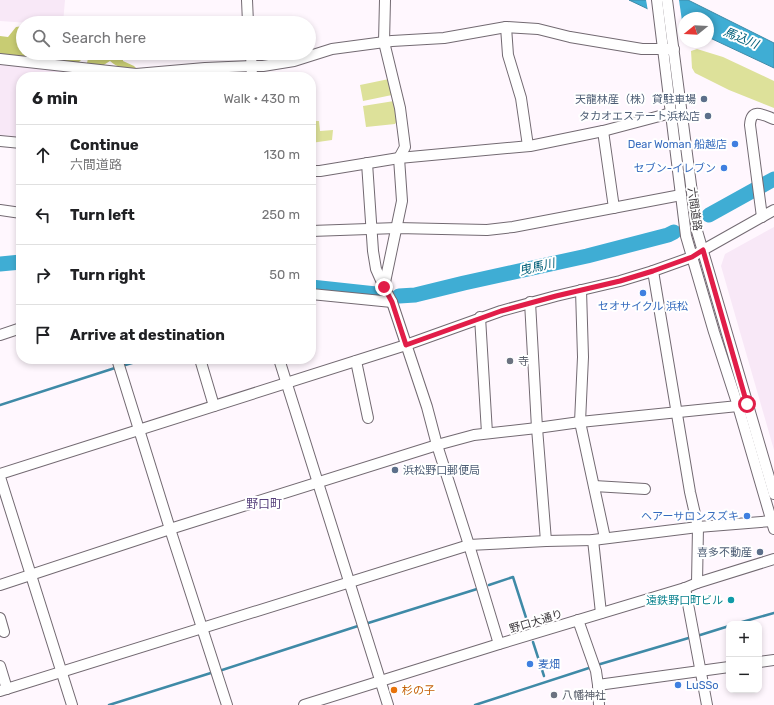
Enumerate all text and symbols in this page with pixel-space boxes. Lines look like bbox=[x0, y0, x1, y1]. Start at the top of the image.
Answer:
north arrow bbox=[678, 12, 714, 48]
search box bbox=[16, 16, 316, 60]
water label: 馬込川 bbox=[722, 25, 762, 52]
icon: search bbox=[30, 27, 52, 49]
text: Search here bbox=[62, 29, 146, 47]
text: 6 min bbox=[32, 88, 78, 108]
text: Walk · 430 m bbox=[223, 91, 300, 106]
place label: 天龍林産（株）貸駐車場 bbox=[575, 93, 696, 106]
marker: 天龍林産（株）貸駐車場 bbox=[699, 94, 709, 104]
place label: タカオエステート浜松店 bbox=[579, 110, 700, 123]
marker: タカオエステート浜松店 bbox=[703, 111, 713, 121]
text: Continue bbox=[70, 136, 139, 154]
place label: Dear Woman 船越店 bbox=[628, 138, 727, 151]
marker: Dear Woman 船越店 bbox=[730, 139, 740, 149]
icon: ahead bbox=[32, 144, 54, 166]
text: 130 m bbox=[264, 147, 300, 162]
text: 六間道路 bbox=[70, 157, 122, 172]
place label: セブン-イレブン bbox=[634, 162, 716, 175]
marker: セブン-イレブン bbox=[719, 163, 729, 173]
street label: 六間道路 bbox=[685, 186, 704, 232]
icon: left bbox=[32, 204, 54, 226]
text: Turn left bbox=[70, 206, 135, 224]
text: 250 m bbox=[262, 207, 300, 222]
water label: 曳馬川 bbox=[518, 256, 558, 278]
icon: right bbox=[32, 264, 54, 286]
text: Turn right bbox=[70, 266, 145, 284]
text: 50 m bbox=[269, 267, 300, 282]
route end bbox=[375, 278, 393, 296]
marker: セオサイクル 浜松 bbox=[638, 288, 648, 298]
place label: セオサイクル 浜松 bbox=[598, 300, 688, 313]
icon: arrive bbox=[32, 324, 54, 346]
text: Arrive at destination bbox=[70, 326, 225, 344]
place label: 寺 bbox=[518, 355, 529, 368]
marker: 寺 bbox=[505, 356, 515, 366]
route start bbox=[738, 395, 756, 413]
place label: 浜松野口郵便局 bbox=[403, 464, 480, 477]
marker: 浜松野口郵便局 bbox=[390, 465, 400, 475]
district label: 野口町 bbox=[246, 497, 282, 511]
place label: ヘアーサロンスズキ bbox=[641, 510, 739, 523]
marker: ヘアーサロンスズキ bbox=[742, 511, 752, 521]
place label: 喜多不動産 bbox=[697, 546, 752, 559]
marker: 喜多不動産 bbox=[755, 547, 765, 557]
place label: 遠鉄野口町ビル bbox=[646, 594, 723, 607]
marker: 遠鉄野口町ビル bbox=[726, 595, 736, 605]
street label: 野口大通り bbox=[508, 607, 564, 636]
map controls bbox=[726, 621, 762, 693]
button: + bbox=[726, 621, 762, 657]
button: − bbox=[726, 657, 762, 693]
place label: 麦畑 bbox=[538, 658, 560, 671]
marker: 麦畑 bbox=[525, 659, 535, 669]
place label: LuSSo bbox=[686, 679, 719, 692]
marker: LuSSo bbox=[673, 680, 683, 690]
place label: 杉の子 bbox=[402, 684, 435, 697]
marker: 杉の子 bbox=[389, 685, 399, 695]
place label: 八幡神社 bbox=[562, 689, 606, 702]
marker: 八幡神社 bbox=[549, 690, 559, 700]

